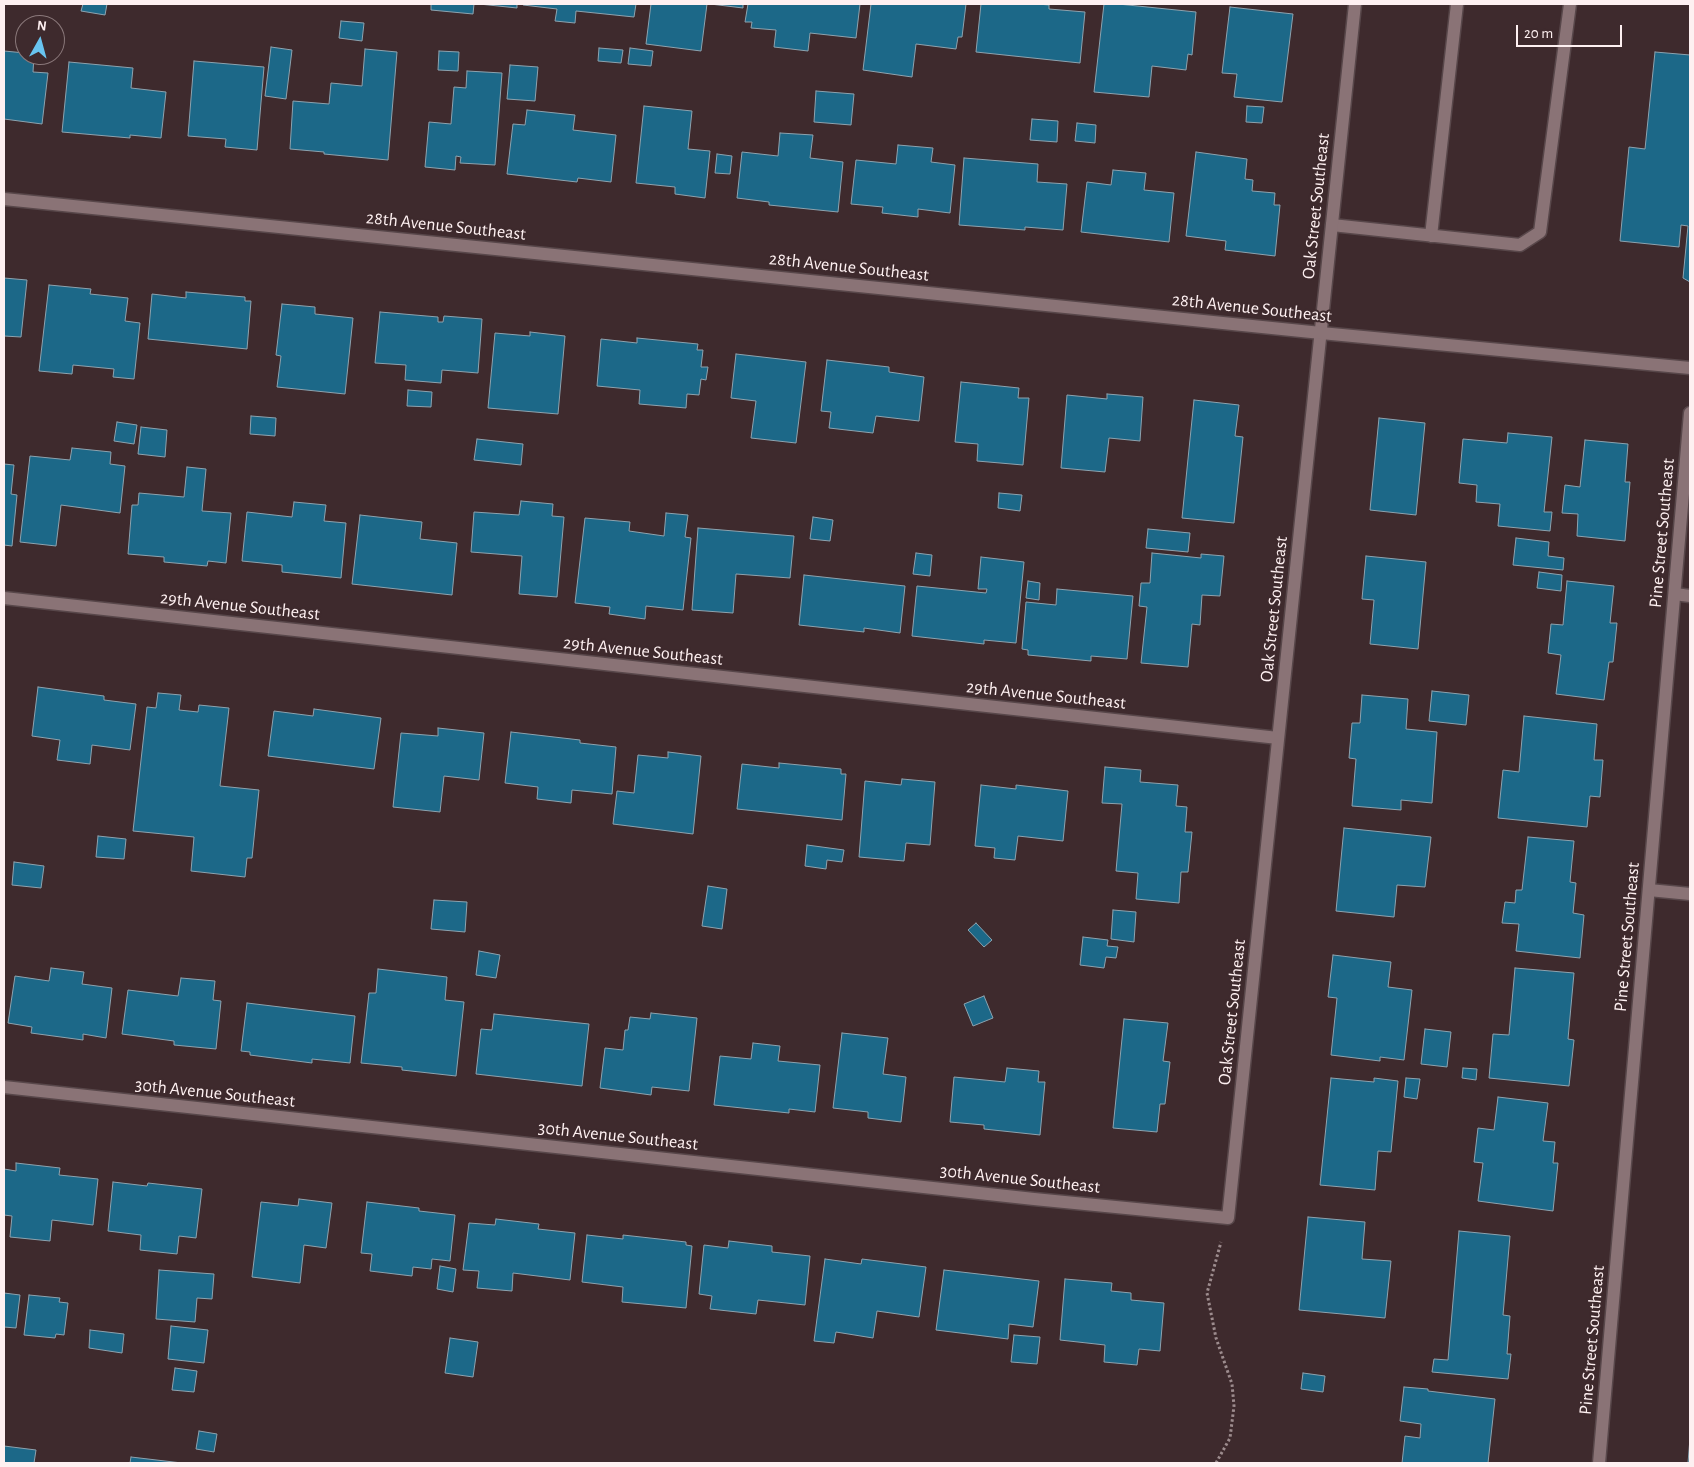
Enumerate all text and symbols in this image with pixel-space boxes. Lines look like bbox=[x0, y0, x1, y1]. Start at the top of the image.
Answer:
north arrow bbox=[15, 15, 65, 65]
scale bar bbox=[1519, 15, 1625, 47]
text: N bbox=[36, 19, 47, 34]
text: 20 m bbox=[1524, 26, 1553, 41]
street label: Oak Street Southeast bbox=[1298, 132, 1334, 280]
street label: 28th Avenue Southeast bbox=[365, 207, 527, 245]
street label: 28th Avenue Southeast bbox=[768, 248, 930, 286]
street label: 28th Avenue Southeast bbox=[1171, 289, 1333, 327]
street label: Pine Street Southeast bbox=[1645, 457, 1679, 609]
street label: Oak Street Southeast bbox=[1256, 535, 1292, 683]
street label: 29th Avenue Southeast bbox=[159, 587, 321, 625]
street label: 29th Avenue Southeast bbox=[562, 632, 724, 670]
street label: 29th Avenue Southeast bbox=[965, 676, 1127, 714]
street label: Pine Street Southeast bbox=[1610, 861, 1644, 1013]
street label: Oak Street Southeast bbox=[1214, 938, 1250, 1086]
street label: 30th Avenue Southeast bbox=[134, 1074, 296, 1112]
street label: 30th Avenue Southeast bbox=[537, 1117, 699, 1155]
street label: 30th Avenue Southeast bbox=[939, 1160, 1101, 1198]
street label: Pine Street Southeast bbox=[1575, 1264, 1609, 1416]

